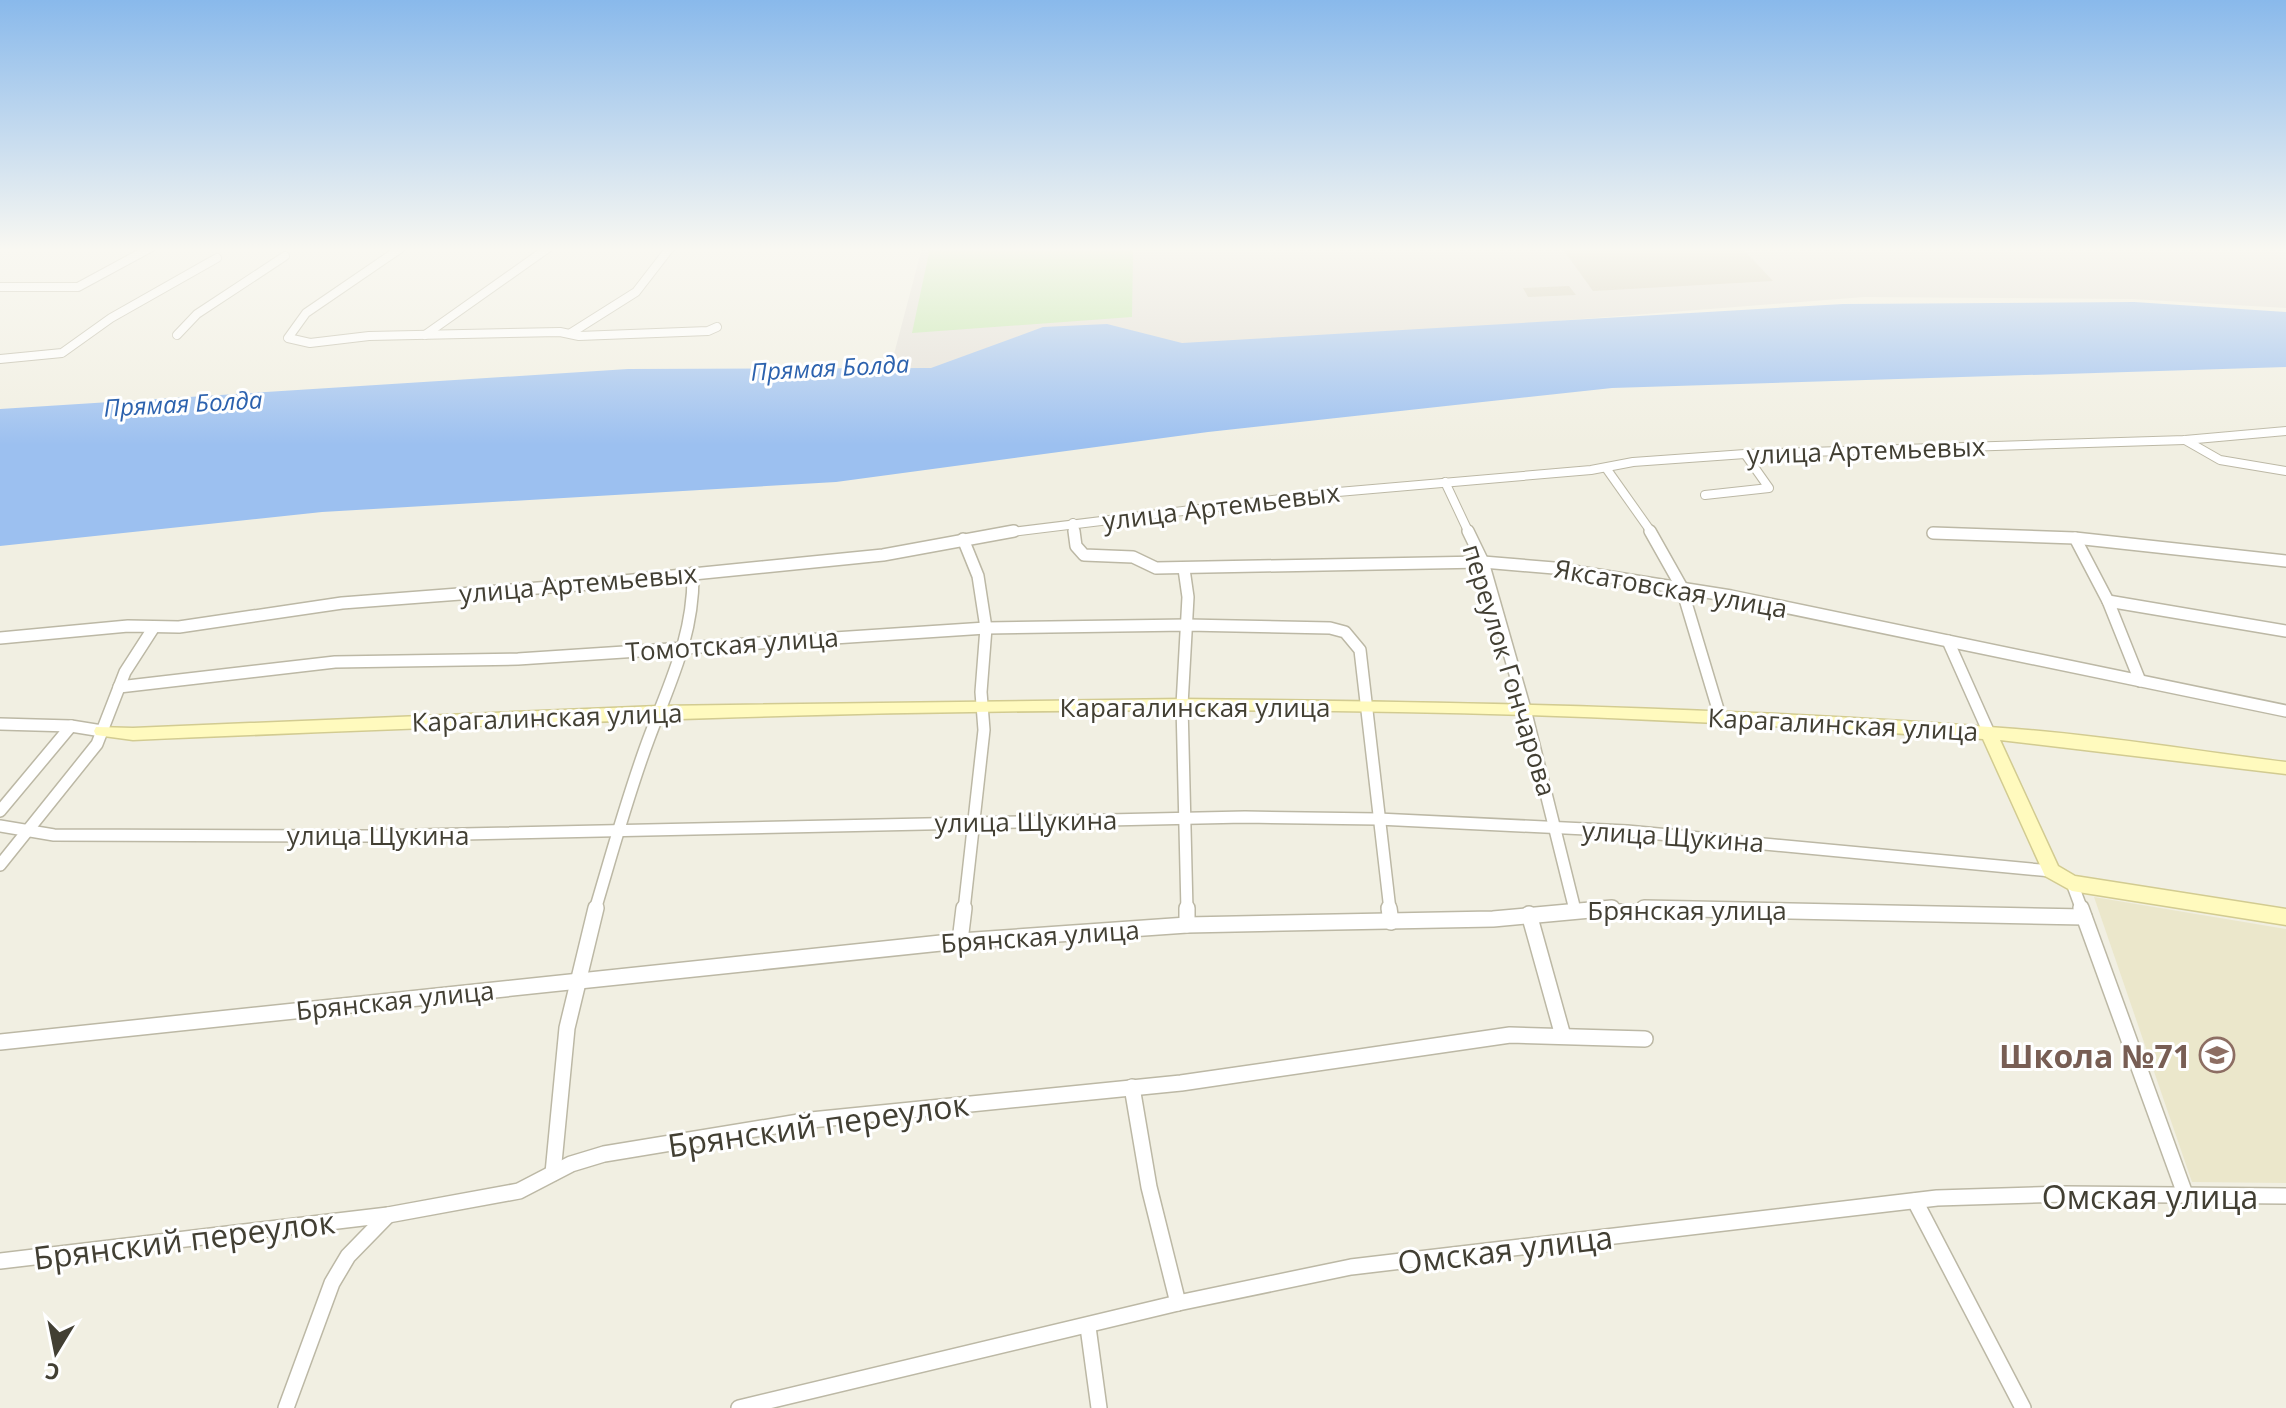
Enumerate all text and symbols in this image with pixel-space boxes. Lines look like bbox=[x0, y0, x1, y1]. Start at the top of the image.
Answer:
water label: Прямая Болда bbox=[750, 346, 911, 388]
water label: Прямая Болда bbox=[103, 382, 264, 424]
street label: улица Артемьевых bbox=[1746, 428, 1986, 472]
street label: улица Артемьевых bbox=[1100, 474, 1342, 538]
street label: переулок Гончарова bbox=[1455, 540, 1565, 800]
street label: Яксатовская улица bbox=[1552, 550, 1790, 626]
street label: улица Артемьевых bbox=[458, 555, 699, 611]
street label: Томотская улица bbox=[624, 619, 840, 669]
street label: Карагалинская улица bbox=[1060, 689, 1330, 725]
street label: Карагалинская улица bbox=[411, 694, 683, 740]
street label: Карагалинская улица bbox=[1707, 699, 1979, 749]
street label: улица Щукина bbox=[934, 801, 1118, 841]
street label: улица Щукина bbox=[1581, 812, 1765, 860]
street label: улица Щукина bbox=[287, 817, 469, 853]
street label: Брянская улица bbox=[1587, 892, 1787, 928]
street label: Брянская улица bbox=[939, 911, 1141, 961]
street label: Брянская улица bbox=[294, 972, 496, 1028]
place label: Школа №71 bbox=[1999, 1034, 2191, 1077]
school or university icon: Школа №71 bbox=[2198, 1036, 2236, 1074]
street label: Брянский переулок bbox=[665, 1082, 972, 1166]
street label: Омская улица bbox=[2042, 1175, 2258, 1218]
street label: Брянский переулок bbox=[31, 1199, 338, 1279]
street label: Омская улица bbox=[1395, 1214, 1615, 1284]
north arrow bbox=[16, 1312, 96, 1392]
text: С bbox=[43, 1357, 62, 1389]

